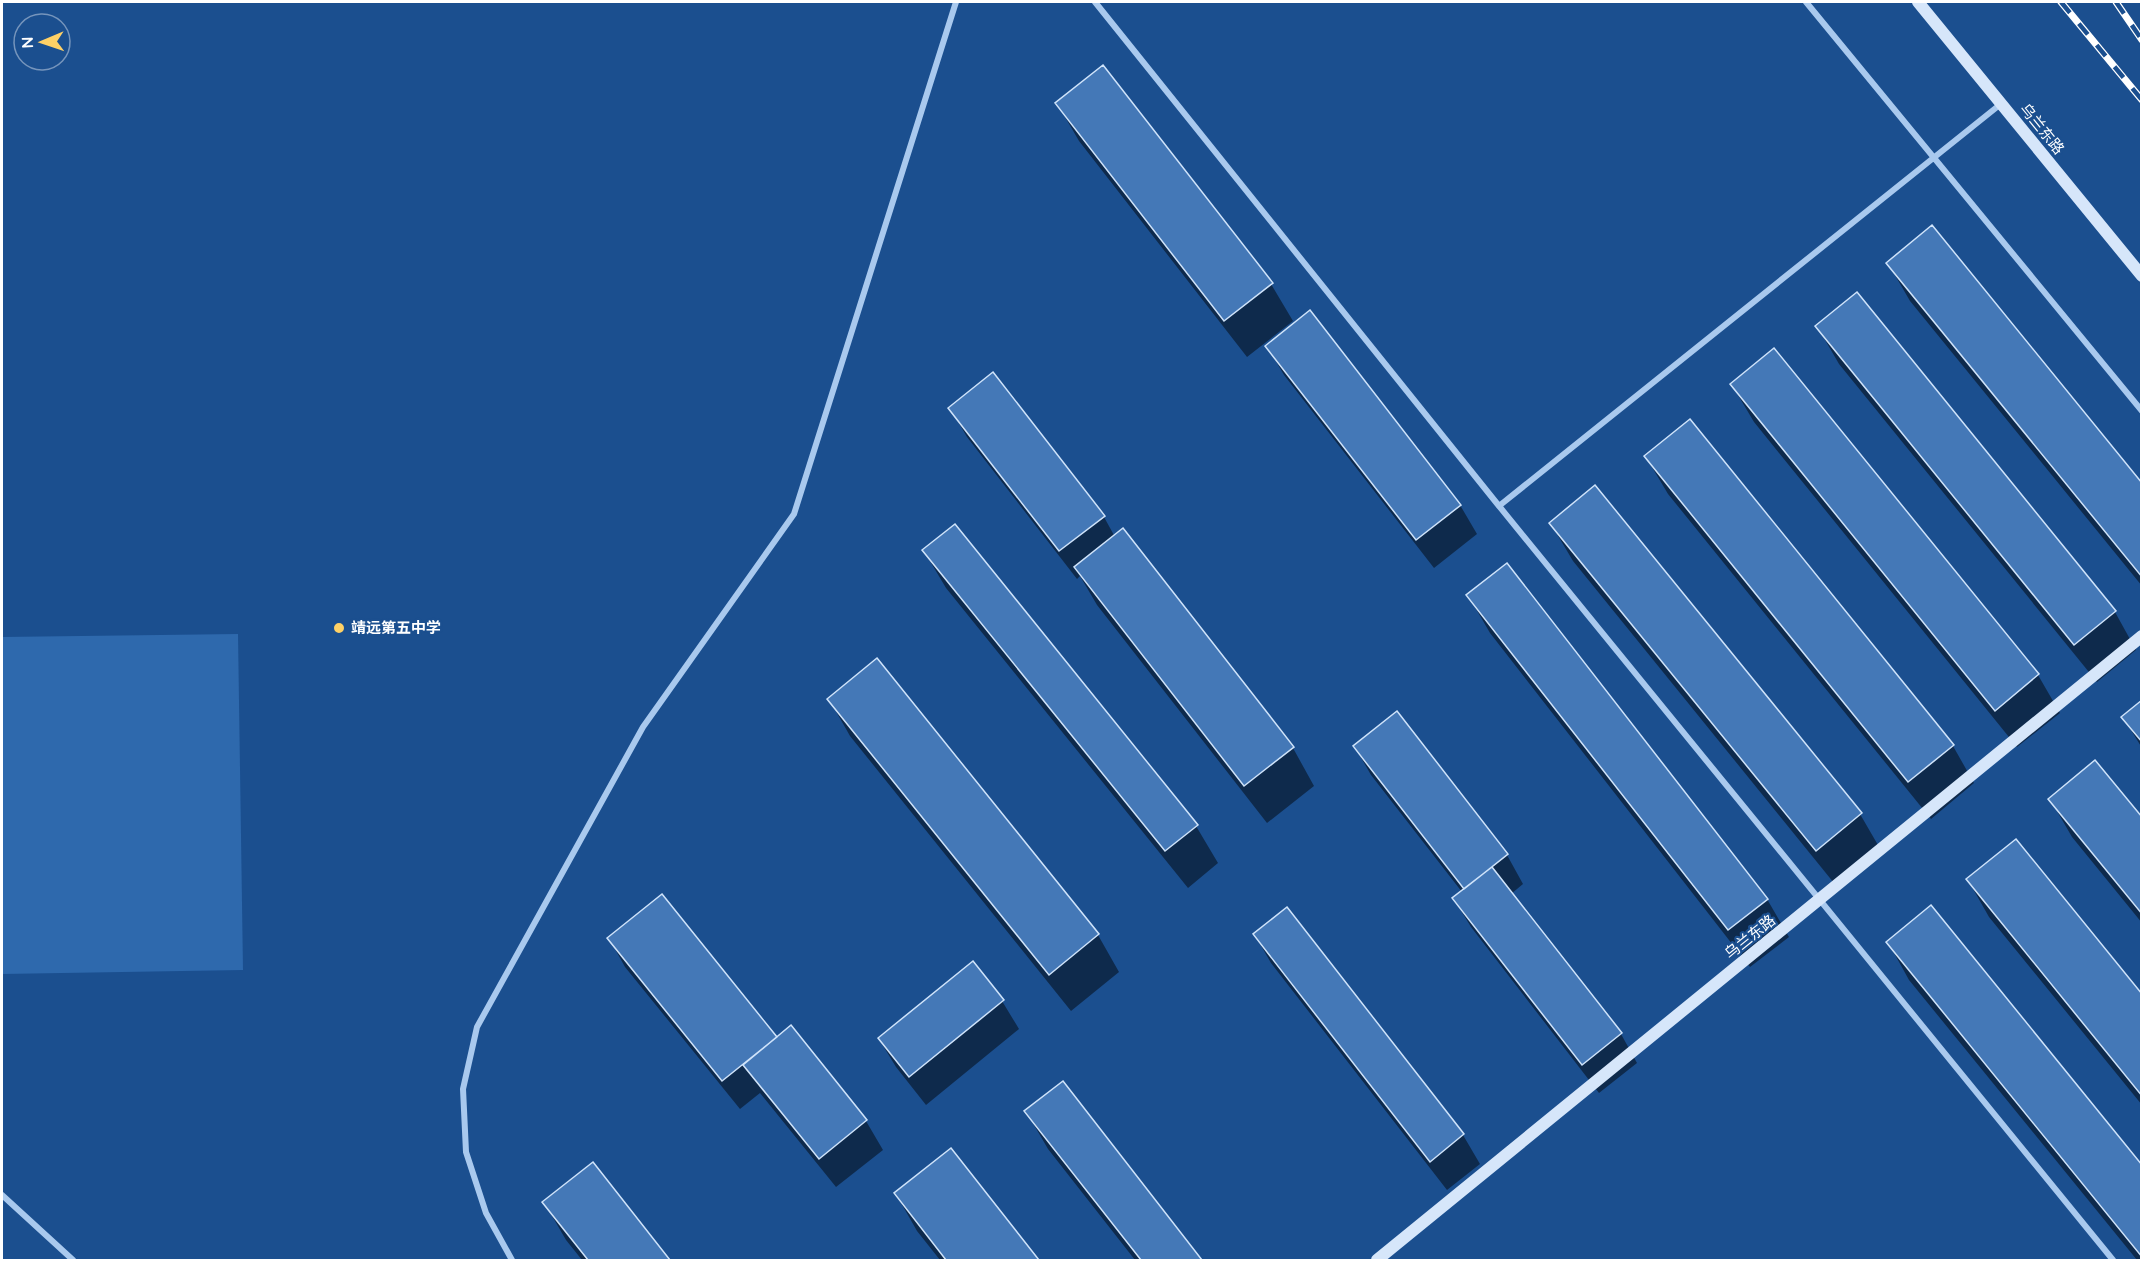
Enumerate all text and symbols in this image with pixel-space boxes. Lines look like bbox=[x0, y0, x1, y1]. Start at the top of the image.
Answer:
north arrow bbox=[12, 12, 72, 72]
text: N bbox=[17, 36, 37, 49]
street label: 乌兰东路 bbox=[2016, 99, 2069, 158]
place label: 靖远第五中学 bbox=[351, 618, 441, 637]
marker: 靖远第五中学 bbox=[332, 621, 346, 635]
street label: 乌兰东路 bbox=[1720, 910, 1779, 963]

